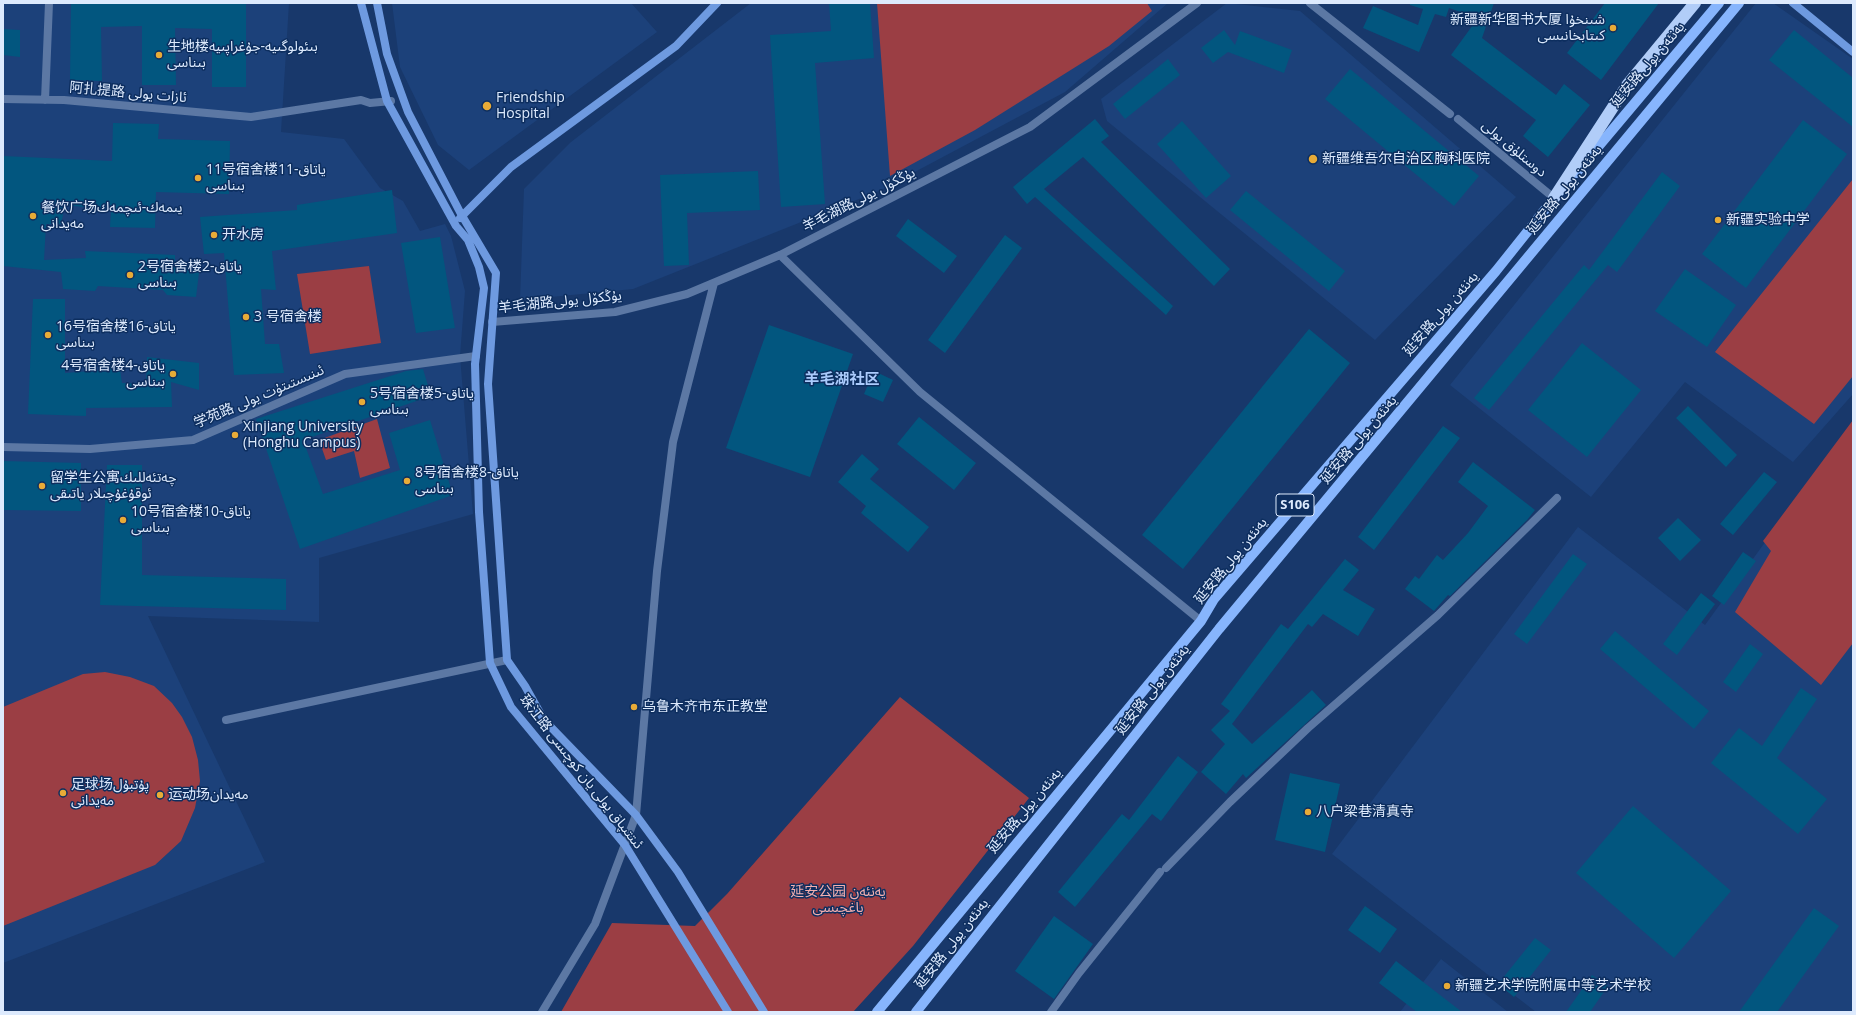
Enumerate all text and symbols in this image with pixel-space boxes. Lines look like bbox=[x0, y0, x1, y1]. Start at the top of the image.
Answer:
place label: 新疆新华图书大厦 شىنخۇا كىتابخانىسى bbox=[1450, 12, 1605, 44]
street label: 延安路يەنئەن يولى bbox=[1607, 19, 1689, 111]
marker: 新疆新华图书大厦 شىنخۇا كىتابخانىسى bbox=[1608, 23, 1618, 33]
place label: 生地楼بىئولوگىيە-جۇغراپىيە بىناسى bbox=[167, 39, 318, 72]
marker: 生地楼بىئولوگىيە-جۇغراپىيە بىناسى bbox=[154, 50, 164, 60]
street label: 阿扎提路 ئازات يولى bbox=[69, 79, 187, 107]
place label: Friendship Hospital bbox=[496, 90, 565, 122]
marker: Friendship Hospital bbox=[481, 100, 493, 112]
street label: دوستلۇق يولى bbox=[1478, 117, 1550, 181]
street label: 延安路 يەنئەن يولى bbox=[1524, 142, 1606, 238]
place label: 新疆维吾尔自治区胸科医院 bbox=[1322, 151, 1490, 167]
marker: 新疆维吾尔自治区胸科医院 bbox=[1307, 153, 1319, 165]
place label: 11号宿舍楼11-ياتاق بىناسى bbox=[206, 162, 326, 194]
street label: 羊毛湖路يۇڭكۆل يولى bbox=[800, 164, 918, 236]
marker: 11号宿舍楼11-ياتاق بىناسى bbox=[193, 173, 203, 183]
place label: 餐饮广场يىمەك-ئىچمەك مەيدانى bbox=[41, 200, 182, 232]
marker: 餐饮广场يىمەك-ئىچمەك مەيدانى bbox=[28, 211, 38, 221]
place label: 新疆实验中学 bbox=[1726, 212, 1810, 228]
marker: 新疆实验中学 bbox=[1713, 215, 1723, 225]
place label: 开水房 bbox=[222, 227, 264, 243]
marker: 开水房 bbox=[209, 230, 219, 240]
place label: 2号宿舍楼2-ياتاق بىناسى bbox=[138, 259, 242, 292]
street label: 延安路يەنئەن يولى bbox=[1400, 268, 1482, 360]
marker: 2号宿舍楼2-ياتاق بىناسى bbox=[125, 270, 135, 280]
street label: 羊毛湖路يۇڭكۆل يولى bbox=[497, 287, 623, 317]
place label: 3 号宿舍楼 bbox=[254, 309, 322, 325]
marker: 3 号宿舍楼 bbox=[241, 312, 251, 322]
place label: 16号宿舍楼16-ياتاق بىناسى bbox=[56, 319, 176, 352]
marker: 16号宿舍楼16-ياتاق بىناسى bbox=[43, 330, 53, 340]
place label: 4号宿舍楼4-ياتاق بىناسى bbox=[61, 358, 165, 390]
street label: 学苑路 ئىنىستىتۇت يولى bbox=[191, 362, 327, 432]
marker: 4号宿舍楼4-ياتاق بىناسى bbox=[168, 369, 178, 379]
district label: 羊毛湖社区 bbox=[805, 371, 879, 389]
place label: 5号宿舍楼5-ياتاق بىناسى bbox=[370, 386, 474, 418]
street label: 延安路 يەنئەن يولى bbox=[1317, 392, 1401, 488]
marker: 5号宿舍楼5-ياتاق بىناسى bbox=[357, 397, 367, 407]
place label: Xinjiang University (Honghu Campus) bbox=[243, 419, 363, 452]
marker: Xinjiang University (Honghu Campus) bbox=[230, 430, 240, 440]
place label: 8号宿舍楼8-ياتاق بىناسى bbox=[415, 465, 519, 498]
place label: 留学生公寓چەتئەللىك ئوقۇغۇچىلار ياتىقى bbox=[50, 470, 176, 502]
marker: 8号宿舍楼8-ياتاق بىناسى bbox=[402, 476, 412, 486]
marker: 留学生公寓چەتئەللىك ئوقۇغۇچىلار ياتىقى bbox=[37, 481, 47, 491]
road number: S106 bbox=[1276, 494, 1314, 516]
place label: 10号宿舍楼10-ياتاق بىناسى bbox=[131, 504, 251, 536]
street label: 延安路يەنئەن يولى bbox=[1191, 514, 1271, 608]
marker: 10号宿舍楼10-ياتاق بىناسى bbox=[118, 515, 128, 525]
street label: 延安路 يەنئەن يولى bbox=[1113, 642, 1193, 738]
street label: 珠江路 ئىتتىپاق يولى يان كوچىسى bbox=[516, 692, 646, 852]
place label: 乌鲁木齐市东正教堂 bbox=[642, 699, 768, 715]
marker: 乌鲁木齐市东正教堂 bbox=[629, 702, 639, 712]
street label: 延安路يەنئەن يولى bbox=[984, 765, 1066, 857]
place label: 足球场پۇتبۇل مەيدانى bbox=[71, 777, 149, 810]
place label: 运动场مەيدان bbox=[168, 787, 249, 803]
marker: 足球场پۇتبۇل مەيدانى bbox=[58, 788, 68, 798]
marker: 运动场مەيدان bbox=[155, 790, 165, 800]
place label: 八户梁巷清真寺 bbox=[1316, 804, 1414, 820]
marker: 八户梁巷清真寺 bbox=[1303, 807, 1313, 817]
park label: 延安公园 يەنئەن باغچىسى bbox=[790, 884, 886, 916]
street label: 延安路 يەنئەن يولى bbox=[912, 896, 992, 992]
place label: 新疆艺术学院附属中等艺术学校 bbox=[1455, 978, 1651, 994]
marker: 新疆艺术学院附属中等艺术学校 bbox=[1442, 981, 1452, 991]

